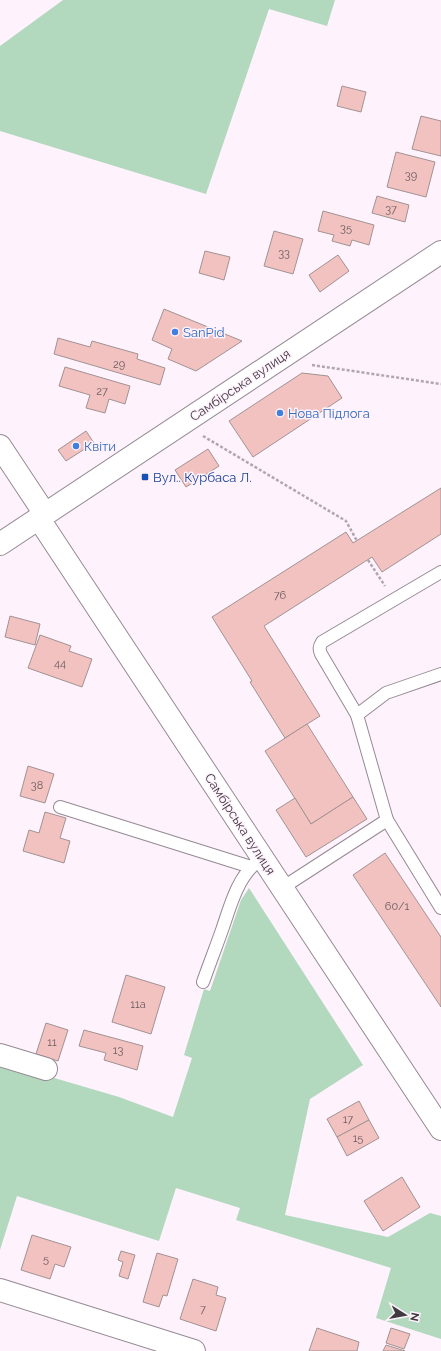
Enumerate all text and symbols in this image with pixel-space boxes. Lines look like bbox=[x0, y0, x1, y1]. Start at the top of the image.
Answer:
house number: 39 bbox=[405, 169, 417, 182]
house number: 37 bbox=[385, 203, 397, 216]
house number: 35 bbox=[340, 222, 352, 235]
house number: 33 bbox=[278, 247, 290, 260]
place label: SanPid bbox=[183, 325, 225, 340]
marker: SanPid bbox=[170, 327, 180, 337]
street label: Самбірська вулиця bbox=[187, 346, 293, 424]
house number: 29 bbox=[113, 358, 125, 371]
house number: 27 bbox=[96, 385, 108, 398]
place label: Нова Підлога bbox=[288, 406, 370, 421]
marker: Нова Підлога bbox=[275, 408, 285, 418]
place label: Квіти bbox=[84, 439, 116, 454]
marker: Квіти bbox=[71, 441, 81, 451]
place label: Вул.. Курбаса Л. bbox=[153, 470, 252, 485]
marker: Вул.. Курбаса Л. bbox=[140, 472, 150, 482]
house number: 76 bbox=[274, 589, 287, 602]
house number: 44 bbox=[54, 657, 66, 670]
street label: Самбірська вулиця bbox=[202, 770, 278, 878]
house number: 38 bbox=[31, 779, 43, 792]
house number: 60/1 bbox=[385, 900, 409, 913]
house number: 11а bbox=[130, 998, 146, 1011]
house number: 11 bbox=[47, 1036, 57, 1049]
house number: 13 bbox=[113, 1044, 123, 1057]
house number: 17 bbox=[343, 1113, 353, 1126]
house number: 15 bbox=[353, 1132, 363, 1145]
house number: 5 bbox=[43, 1253, 49, 1266]
north arrow bbox=[385, 1295, 425, 1335]
house number: 7 bbox=[200, 1303, 206, 1316]
text: N bbox=[407, 1311, 422, 1322]

